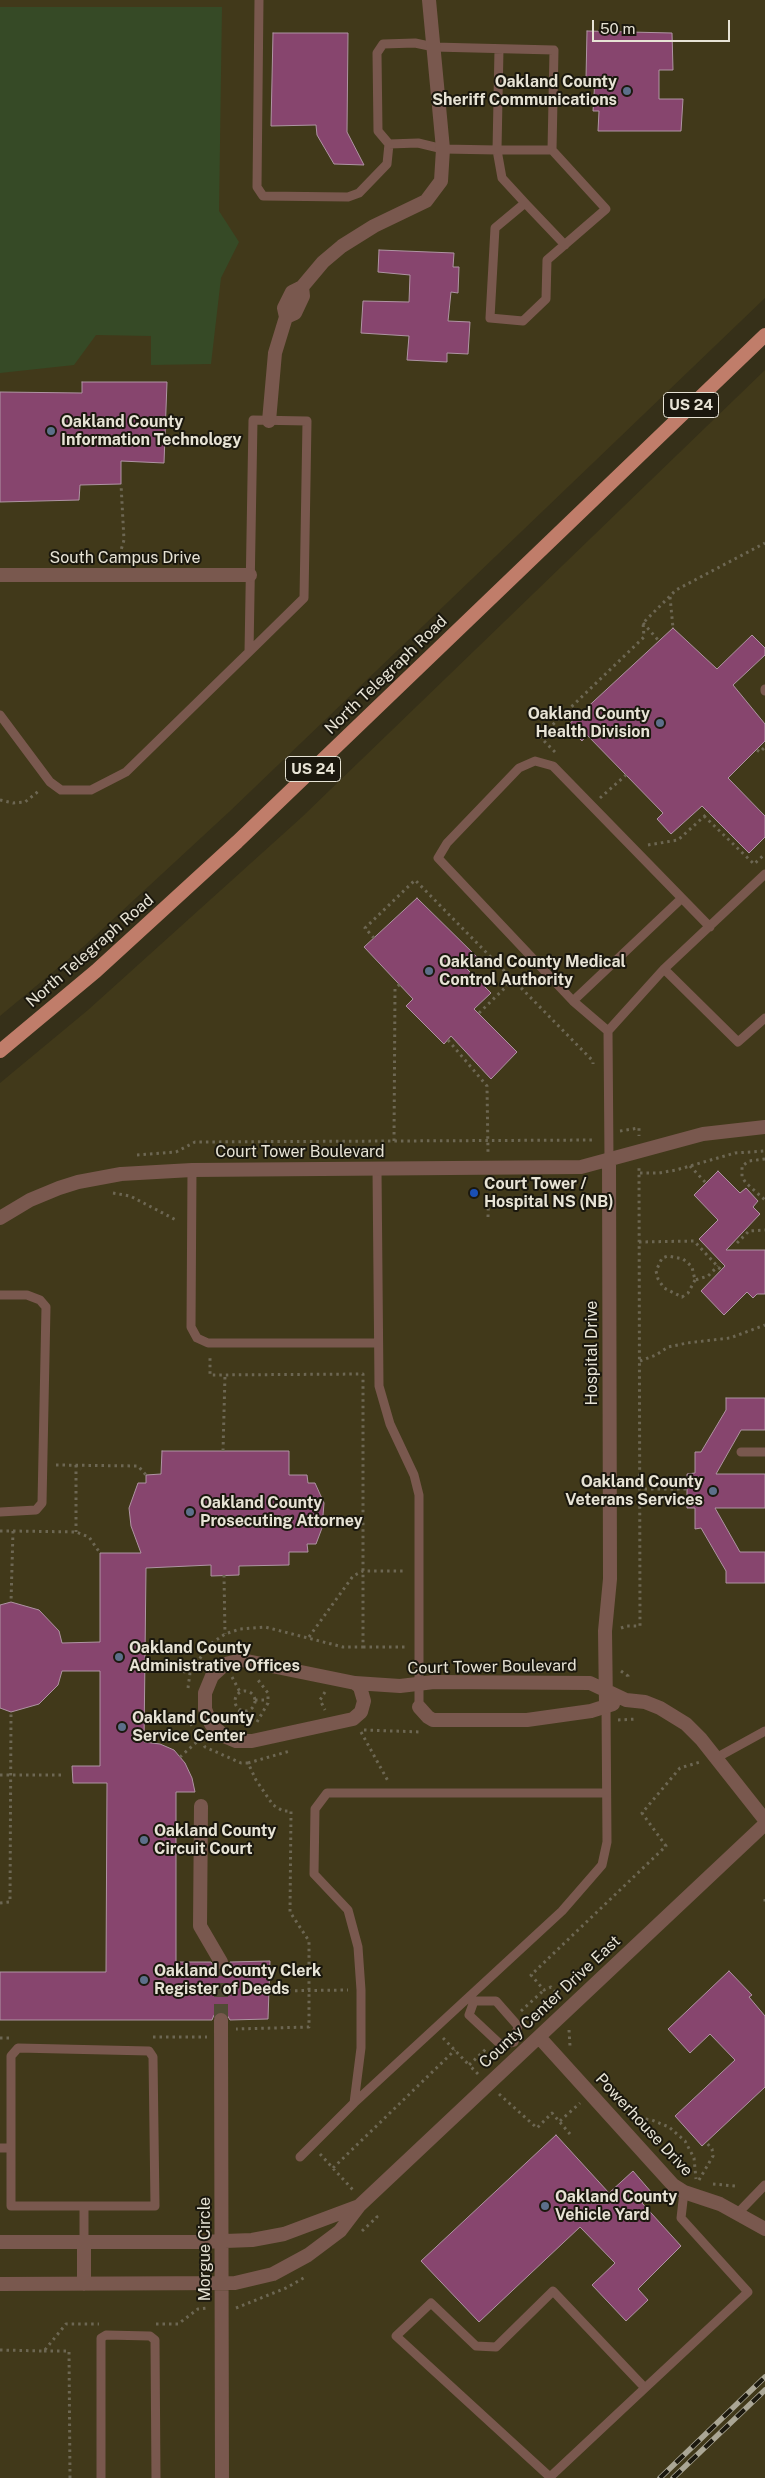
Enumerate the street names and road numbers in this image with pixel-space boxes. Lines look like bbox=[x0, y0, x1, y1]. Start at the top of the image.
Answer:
road number: US 24 bbox=[664, 392, 718, 418]
street label: South Campus Drive bbox=[49, 548, 201, 568]
street label: North Telegraph Road bbox=[321, 612, 451, 738]
road number: US 24 bbox=[286, 756, 340, 782]
street label: North Telegraph Road bbox=[22, 890, 158, 1012]
street label: Court Tower Boulevard bbox=[215, 1142, 385, 1162]
street label: Hospital Drive bbox=[582, 1301, 602, 1405]
street label: Court Tower Boulevard bbox=[407, 1656, 577, 1678]
street label: County Center Drive East bbox=[475, 1932, 625, 2072]
street label: Powerhouse Drive bbox=[591, 2070, 697, 2180]
street label: Morgue Circle bbox=[195, 2197, 215, 2301]

